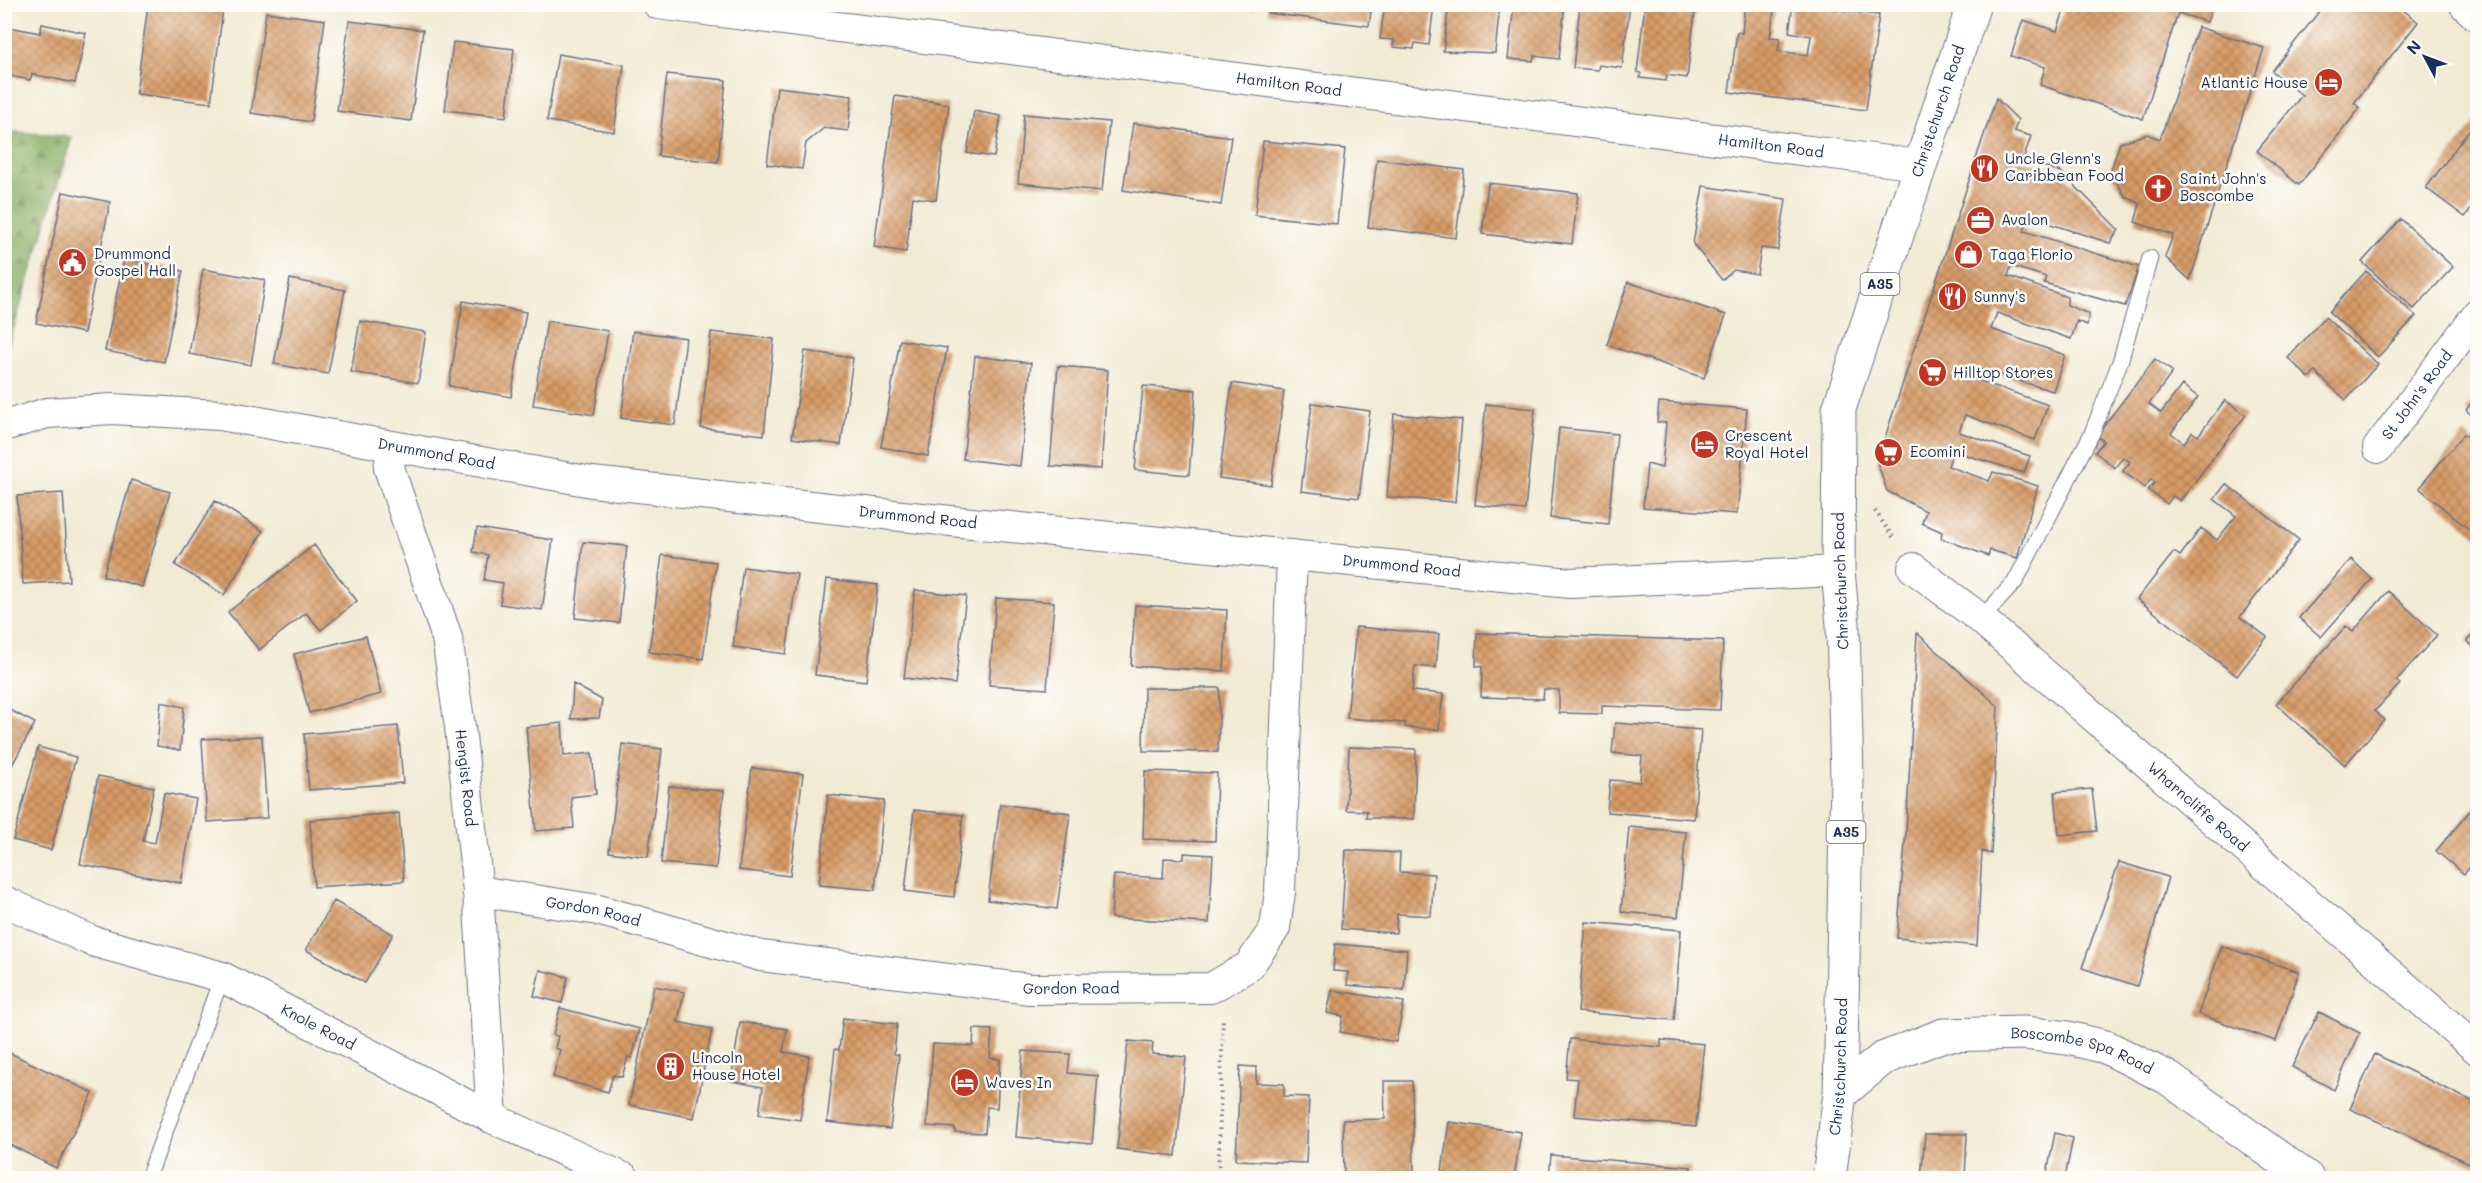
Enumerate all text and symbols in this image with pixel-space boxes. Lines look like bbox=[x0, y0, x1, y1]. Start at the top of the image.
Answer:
north arrow bbox=[2395, 27, 2455, 87]
text: N bbox=[2401, 35, 2425, 58]
street label: Christchurch Road bbox=[1906, 42, 1969, 179]
street label: Hamilton Road bbox=[1235, 67, 1343, 100]
hotel icon: Atlantic House bbox=[2313, 67, 2345, 99]
place label: Atlantic House bbox=[2200, 72, 2308, 92]
street label: Hamilton Road bbox=[1717, 128, 1825, 162]
place label: Uncle Glenn's Caribbean Food bbox=[2005, 148, 2124, 185]
restaurant icon: Uncle Glenn's Caribbean Food bbox=[1968, 152, 2000, 184]
place label: Saint John's Boscombe bbox=[2180, 168, 2267, 205]
church icon: Saint John's Boscombe bbox=[2143, 172, 2175, 204]
office icon: Avalon bbox=[1964, 204, 1996, 236]
place label: Avalon bbox=[2001, 209, 2048, 229]
shop icon: Taga Florio bbox=[1953, 239, 1985, 271]
place label: Drummond Gospel Hall bbox=[94, 243, 176, 280]
place label: Taga Florio bbox=[1990, 244, 2073, 264]
public building icon: Drummond Gospel Hall bbox=[57, 247, 89, 279]
road number: A35 bbox=[1860, 273, 1900, 295]
restaurant icon: Sunny's bbox=[1937, 281, 1969, 313]
place label: Sunny's bbox=[1974, 286, 2026, 306]
street label: St John's Road bbox=[2377, 346, 2456, 443]
supermarket icon: Hilltop Stores bbox=[1916, 357, 1948, 389]
place label: Hilltop Stores bbox=[1953, 362, 2053, 382]
place label: Crescent Royal Hotel bbox=[1725, 425, 1809, 462]
hotel icon: Crescent Royal Hotel bbox=[1688, 429, 1720, 461]
street label: Drummond Road bbox=[376, 433, 497, 473]
supermarket icon: Ecomini bbox=[1873, 436, 1905, 468]
place label: Ecomini bbox=[1910, 441, 1966, 461]
street label: Drummond Road bbox=[858, 500, 978, 532]
street label: Christchurch Road bbox=[1828, 512, 1852, 650]
street label: Drummond Road bbox=[1341, 549, 1462, 581]
street label: Hengist Road bbox=[451, 728, 482, 827]
street label: Wharncliffe Road bbox=[2144, 757, 2253, 856]
road number: A35 bbox=[1826, 821, 1866, 843]
street label: Gordon Road bbox=[544, 891, 643, 931]
street label: Gordon Road bbox=[1022, 977, 1119, 998]
street label: Christchurch Road bbox=[1824, 998, 1851, 1136]
street label: Knole Road bbox=[278, 999, 359, 1054]
street label: Boscombe Spa Road bbox=[2010, 1022, 2157, 1078]
place label: Lincoln House Hotel bbox=[692, 1047, 780, 1084]
building icon: Lincoln House Hotel bbox=[655, 1051, 687, 1083]
hotel icon: Waves In bbox=[948, 1067, 980, 1099]
place label: Waves In bbox=[985, 1072, 1052, 1092]

